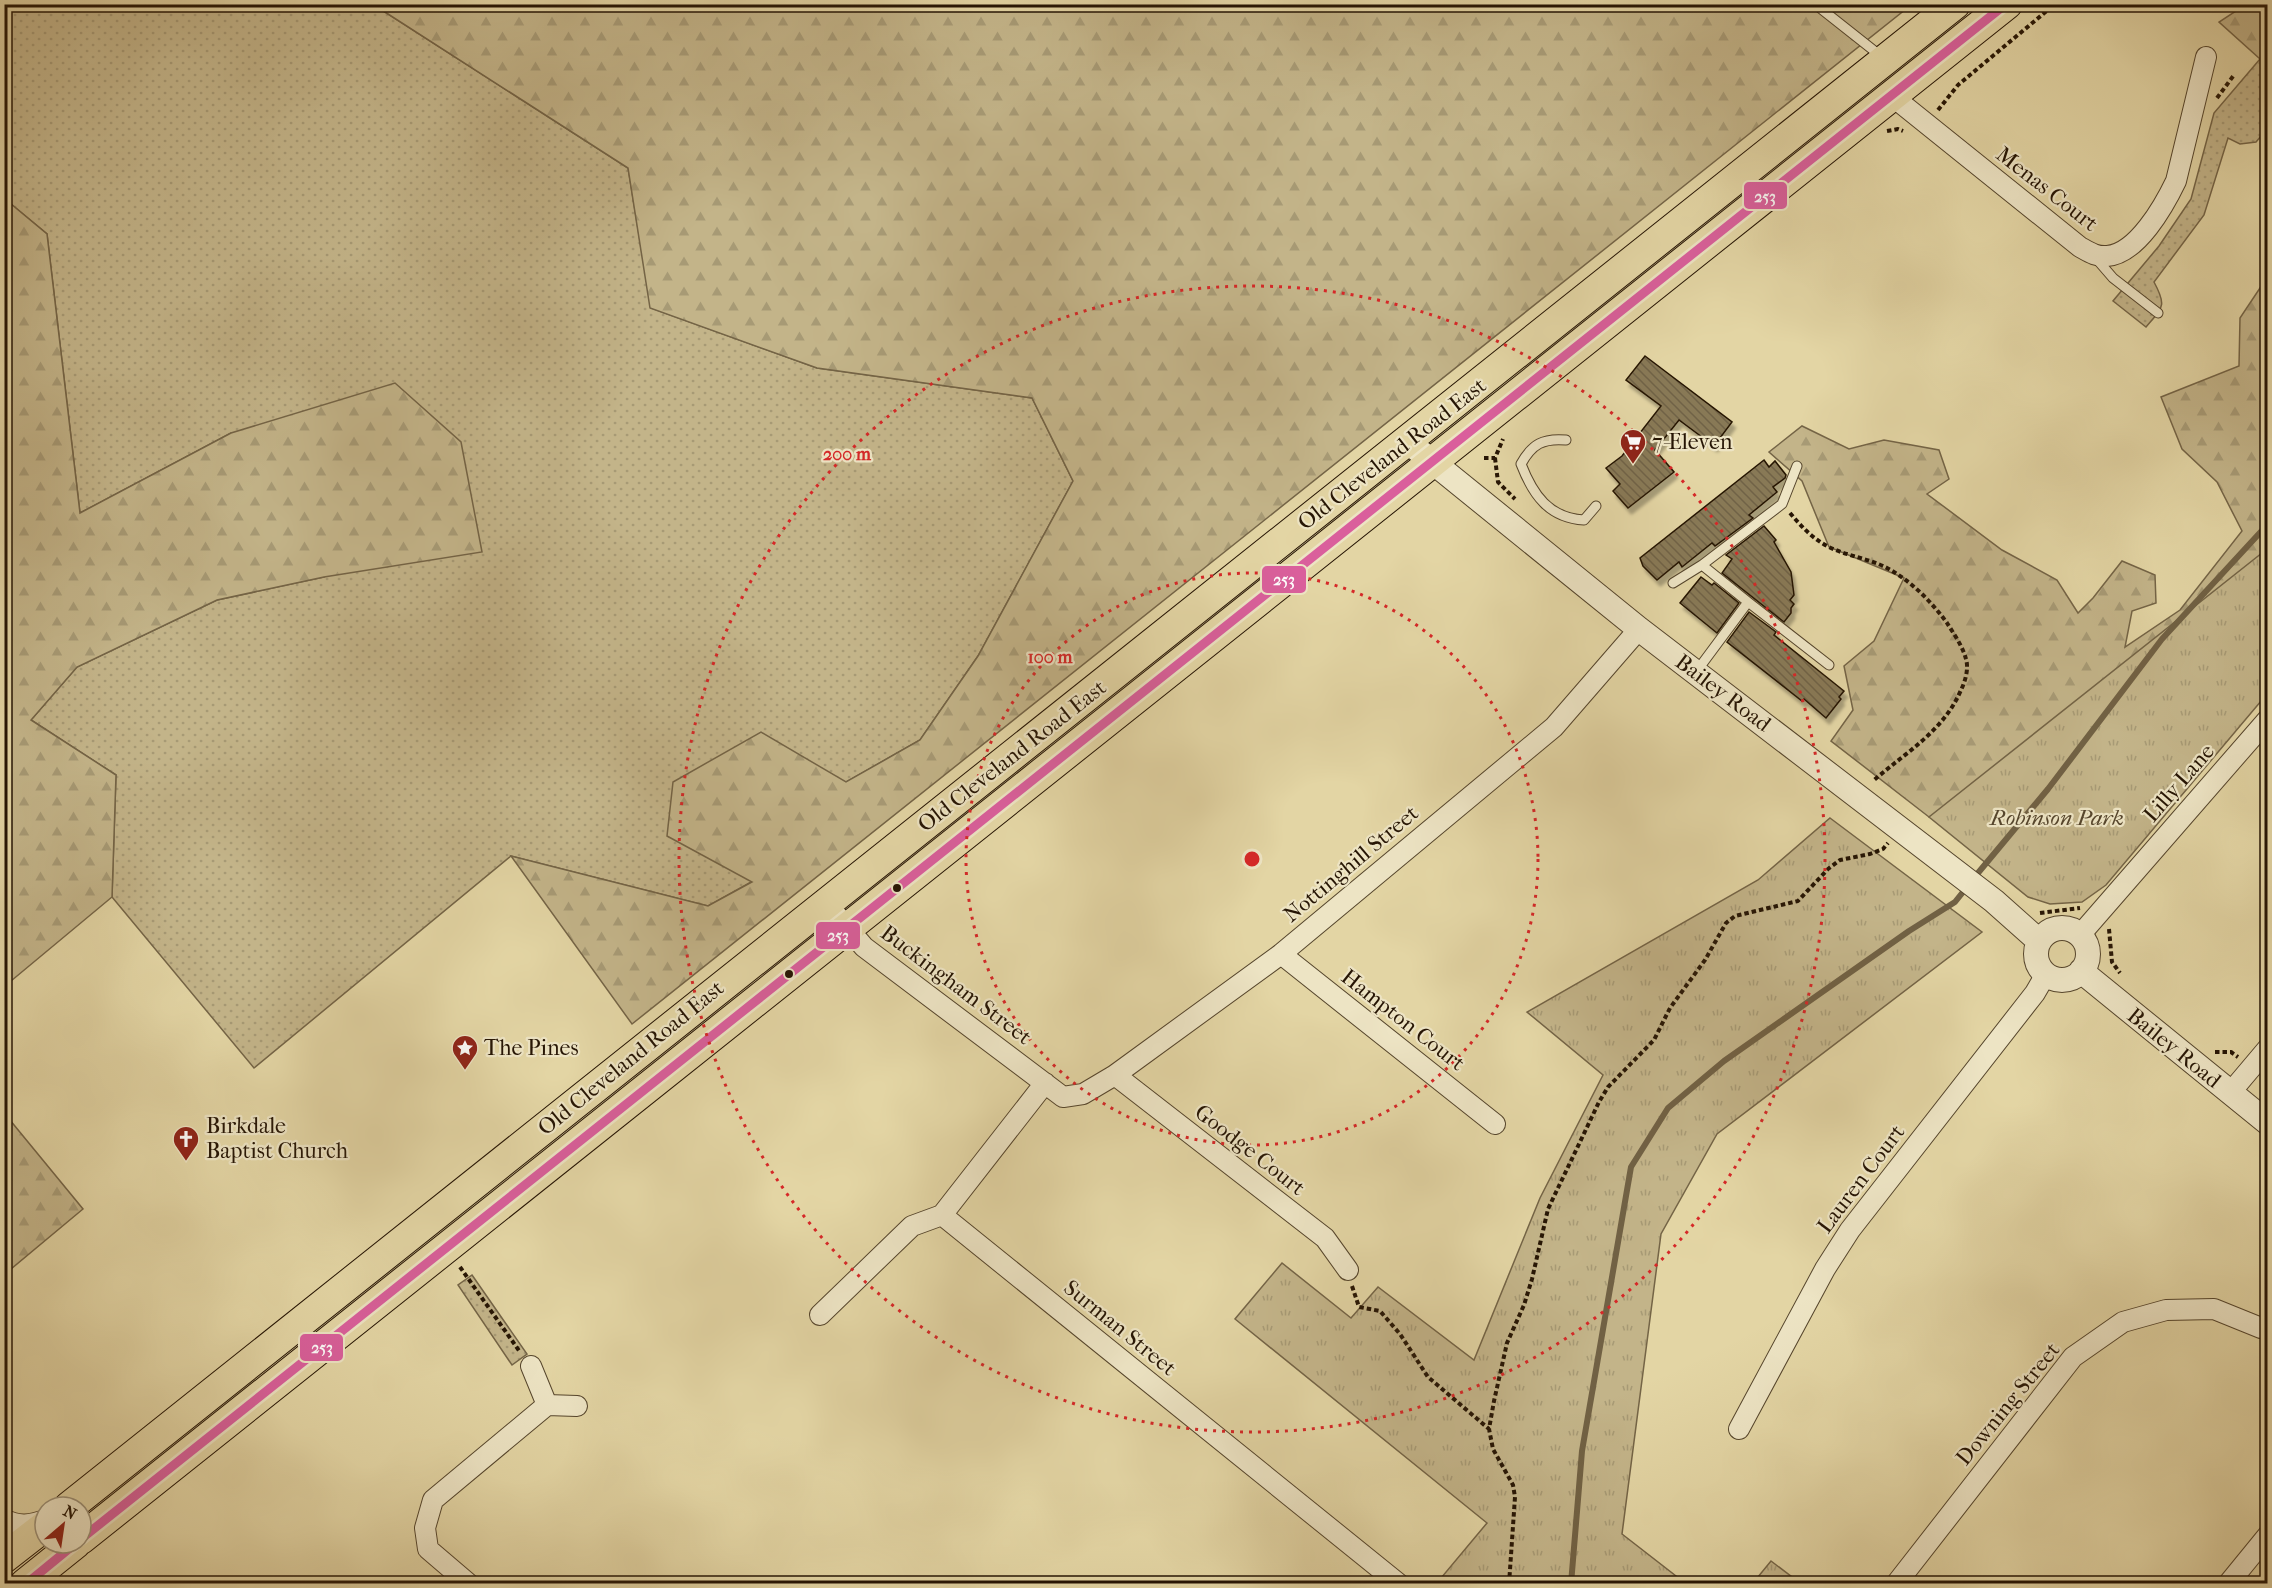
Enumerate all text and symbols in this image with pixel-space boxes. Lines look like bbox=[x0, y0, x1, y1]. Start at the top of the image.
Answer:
street label: Menas Court bbox=[1991, 141, 2103, 237]
line badge: 253 bbox=[1743, 181, 1788, 210]
text: 253 bbox=[1754, 187, 1776, 207]
street label: Old Cleveland Road East bbox=[1293, 372, 1491, 536]
supermarket icon: 7-Eleven bbox=[1618, 427, 1648, 465]
place label: 7-Eleven bbox=[1652, 429, 1733, 455]
text: 200 m bbox=[823, 444, 872, 465]
line badge: 253 bbox=[1261, 565, 1307, 594]
text: 253 bbox=[1273, 570, 1295, 590]
text: 100 m bbox=[1027, 647, 1074, 668]
street label: Bailey Road bbox=[1670, 649, 1777, 738]
street label: Old Cleveland Road East bbox=[913, 674, 1111, 838]
street label: Lilly Lane bbox=[2138, 739, 2220, 827]
street label: Nottinghill Street bbox=[1278, 800, 1424, 928]
park label: Robinson Park bbox=[1988, 805, 2124, 831]
centre of rings bbox=[1242, 849, 1262, 869]
unlabelled marker bbox=[891, 882, 903, 894]
street label: Buckingham Street bbox=[875, 920, 1037, 1050]
line badge: 253 bbox=[815, 921, 861, 950]
text: 253 bbox=[827, 926, 849, 946]
street label: Hampton Court bbox=[1336, 964, 1470, 1076]
unlabelled marker bbox=[783, 968, 795, 980]
street label: Old Cleveland Road East bbox=[533, 975, 729, 1141]
street label: Bailey Road bbox=[2122, 1002, 2227, 1094]
place icon: The Pines bbox=[450, 1033, 480, 1071]
place label: The Pines bbox=[484, 1035, 579, 1061]
street label: Goodge Court bbox=[1190, 1099, 1310, 1201]
place label: Birkdale Baptist Church bbox=[206, 1113, 349, 1164]
street label: Lauren Court bbox=[1812, 1120, 1910, 1238]
church icon: Birkdale Baptist Church bbox=[171, 1124, 201, 1162]
street label: Surman Street bbox=[1059, 1275, 1182, 1381]
line badge: 253 bbox=[299, 1333, 344, 1362]
street label: Downing Street bbox=[1951, 1337, 2066, 1471]
text: 253 bbox=[311, 1338, 333, 1358]
north arrow bbox=[33, 1495, 93, 1555]
text: N bbox=[60, 1501, 81, 1524]

